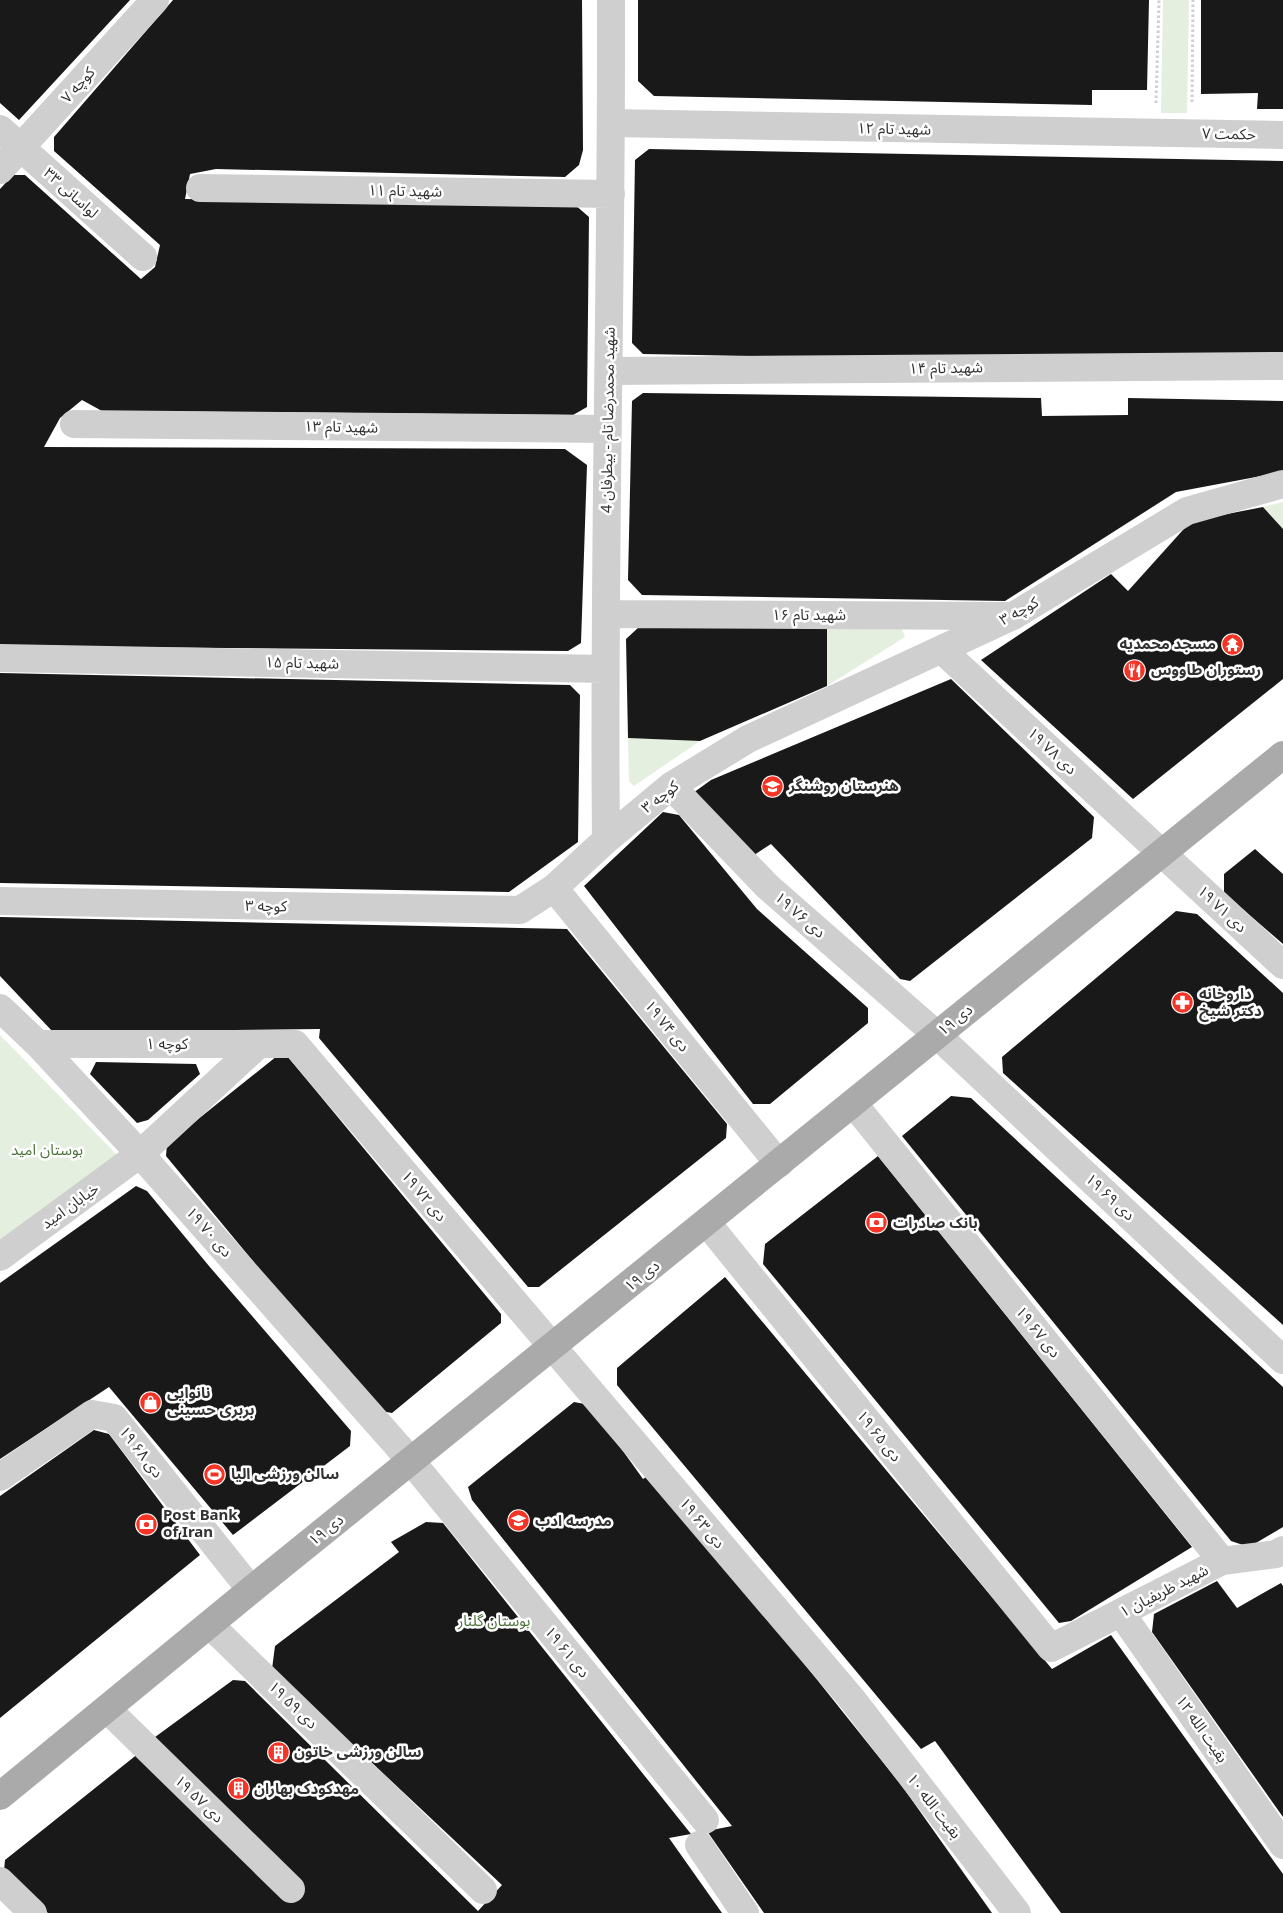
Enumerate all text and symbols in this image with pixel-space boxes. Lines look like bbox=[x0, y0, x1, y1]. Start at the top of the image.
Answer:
street label: کوچه ۷ bbox=[56, 61, 100, 107]
street label: شهید تام ۱۲ bbox=[857, 117, 931, 141]
street label: حکمت ۷ bbox=[1202, 123, 1256, 143]
street label: لواسانی ۳۳ bbox=[40, 162, 103, 222]
street label: شهید تام ۱۱ bbox=[368, 179, 442, 203]
street label: شهید محمدرضا تام - بیطرفان 4 bbox=[595, 327, 621, 513]
street label: شهید تام ۱۴ bbox=[909, 356, 983, 380]
street label: شهید تام ۱۳ bbox=[304, 415, 378, 439]
street label: کوچه ۳ bbox=[995, 591, 1043, 630]
street label: شهید تام ۱۶ bbox=[772, 604, 846, 626]
temple icon: مسجد محمدیه bbox=[1220, 632, 1244, 656]
place label: مسجد محمدیه bbox=[1120, 633, 1216, 653]
street label: شهید تام ۱۵ bbox=[265, 651, 339, 675]
restaurant icon: رستوران طاووس bbox=[1123, 658, 1147, 682]
place label: رستوران طاووس bbox=[1151, 659, 1261, 679]
street label: ۱۹ دی ۷۸ bbox=[1024, 722, 1082, 778]
school or university icon: هنرستان روشنگر bbox=[761, 774, 785, 798]
street label: کوچه ۳ bbox=[637, 775, 683, 818]
place label: هنرستان روشنگر bbox=[788, 775, 899, 795]
street label: ۱۹ دی ۷۱ bbox=[1194, 880, 1252, 936]
street label: ۱۹ دی ۷۶ bbox=[771, 887, 830, 942]
street label: کوچه ۳ bbox=[245, 895, 288, 916]
place label: داروخانه دکتر شیخ bbox=[1199, 983, 1262, 1022]
pharmacy icon: داروخانه دکتر شیخ bbox=[1171, 991, 1195, 1015]
street label: ۱۹ دی ۷۴ bbox=[641, 995, 695, 1055]
street label: ۱۹ دی bbox=[933, 999, 976, 1039]
street label: کوچه ۱ bbox=[146, 1033, 189, 1054]
park label: بوستان امید bbox=[11, 1139, 83, 1159]
street label: ۱۹ دی ۷۲ bbox=[398, 1166, 452, 1225]
street label: ۱۹ دی ۶۹ bbox=[1082, 1168, 1140, 1224]
street label: خیابان امید bbox=[37, 1177, 102, 1233]
street label: ۱۹ دی ۷۰ bbox=[182, 1202, 237, 1261]
bank icon: بانک صادرات bbox=[865, 1211, 889, 1235]
place label: بانک صادرات bbox=[893, 1212, 978, 1232]
street label: ۱۹ دی bbox=[620, 1255, 663, 1295]
street label: ۱۹ دی ۶۷ bbox=[1012, 1301, 1066, 1361]
place label: نانوایی بربری حسینی bbox=[167, 1382, 254, 1419]
shop icon: نانوایی بربری حسینی bbox=[139, 1390, 163, 1414]
street label: ۱۹ دی ۶۵ bbox=[853, 1405, 907, 1465]
street label: ۱۹ دی ۶۸ bbox=[115, 1421, 168, 1481]
sports icon: سالن ورزشی الیا bbox=[203, 1462, 227, 1486]
place label: سالن ورزشی الیا bbox=[231, 1463, 339, 1483]
street label: ۱۹ دی ۶۳ bbox=[676, 1493, 730, 1552]
place label: Post Bank of Iran bbox=[163, 1504, 238, 1541]
street label: ۱۹ دی bbox=[304, 1509, 347, 1549]
school or university icon: مدرسه ادب bbox=[507, 1509, 531, 1533]
place label: مدرسه ادب bbox=[535, 1510, 612, 1530]
bank icon: Post Bank of Iran bbox=[135, 1512, 159, 1536]
street label: شهید ظریفیان ۱ bbox=[1116, 1559, 1212, 1621]
park label: بوستان گلنار bbox=[457, 1610, 530, 1630]
street label: ۱۹ دی ۶۱ bbox=[541, 1621, 595, 1681]
street label: ۱۹ دی ۵۹ bbox=[265, 1676, 322, 1733]
street label: بقیت الله ۱۲ bbox=[1172, 1691, 1233, 1766]
building icon: سالن ورزشی خاتون bbox=[266, 1740, 290, 1764]
place label: سالن ورزشی خاتون bbox=[294, 1741, 421, 1761]
street label: بقیت الله ۱۰ bbox=[903, 1769, 967, 1842]
street label: ۱۹ دی ۵۷ bbox=[171, 1770, 228, 1827]
building icon: مهدکودک بهاران bbox=[226, 1777, 250, 1801]
place label: مهدکودک بهاران bbox=[254, 1778, 359, 1798]

